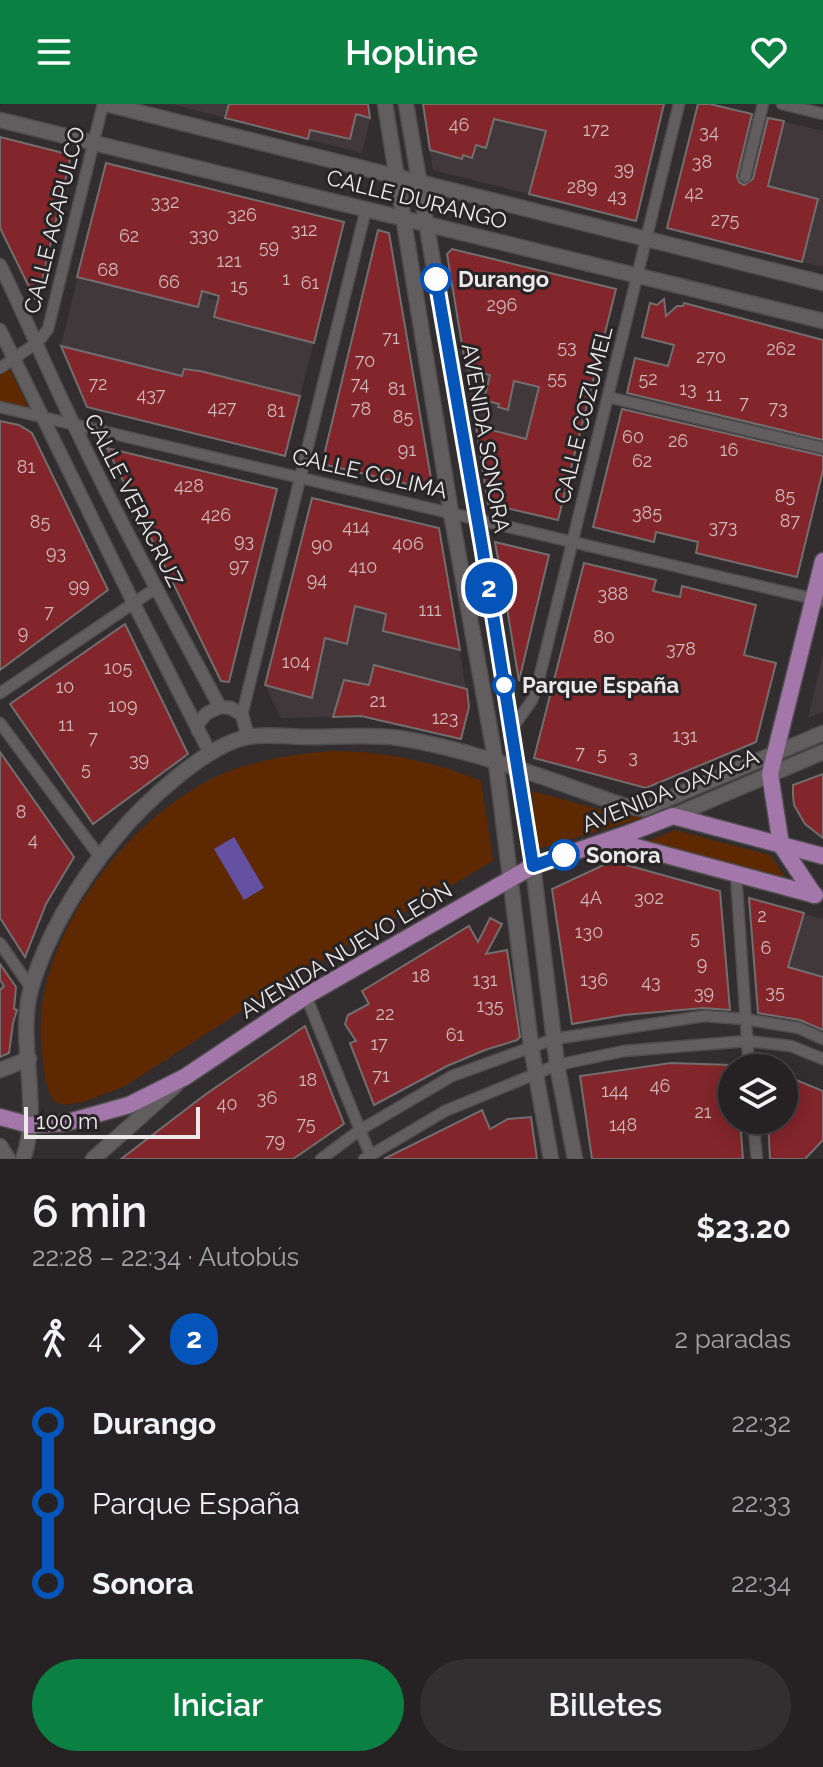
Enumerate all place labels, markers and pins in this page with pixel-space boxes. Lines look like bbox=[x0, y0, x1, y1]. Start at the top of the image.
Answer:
marker: Durango bbox=[421, 264, 451, 294]
place label: Durango bbox=[458, 266, 549, 292]
place label: Parque España bbox=[522, 672, 679, 698]
marker: Parque España bbox=[493, 674, 515, 696]
marker: Sonora bbox=[549, 840, 579, 870]
place label: Sonora bbox=[586, 842, 661, 868]

